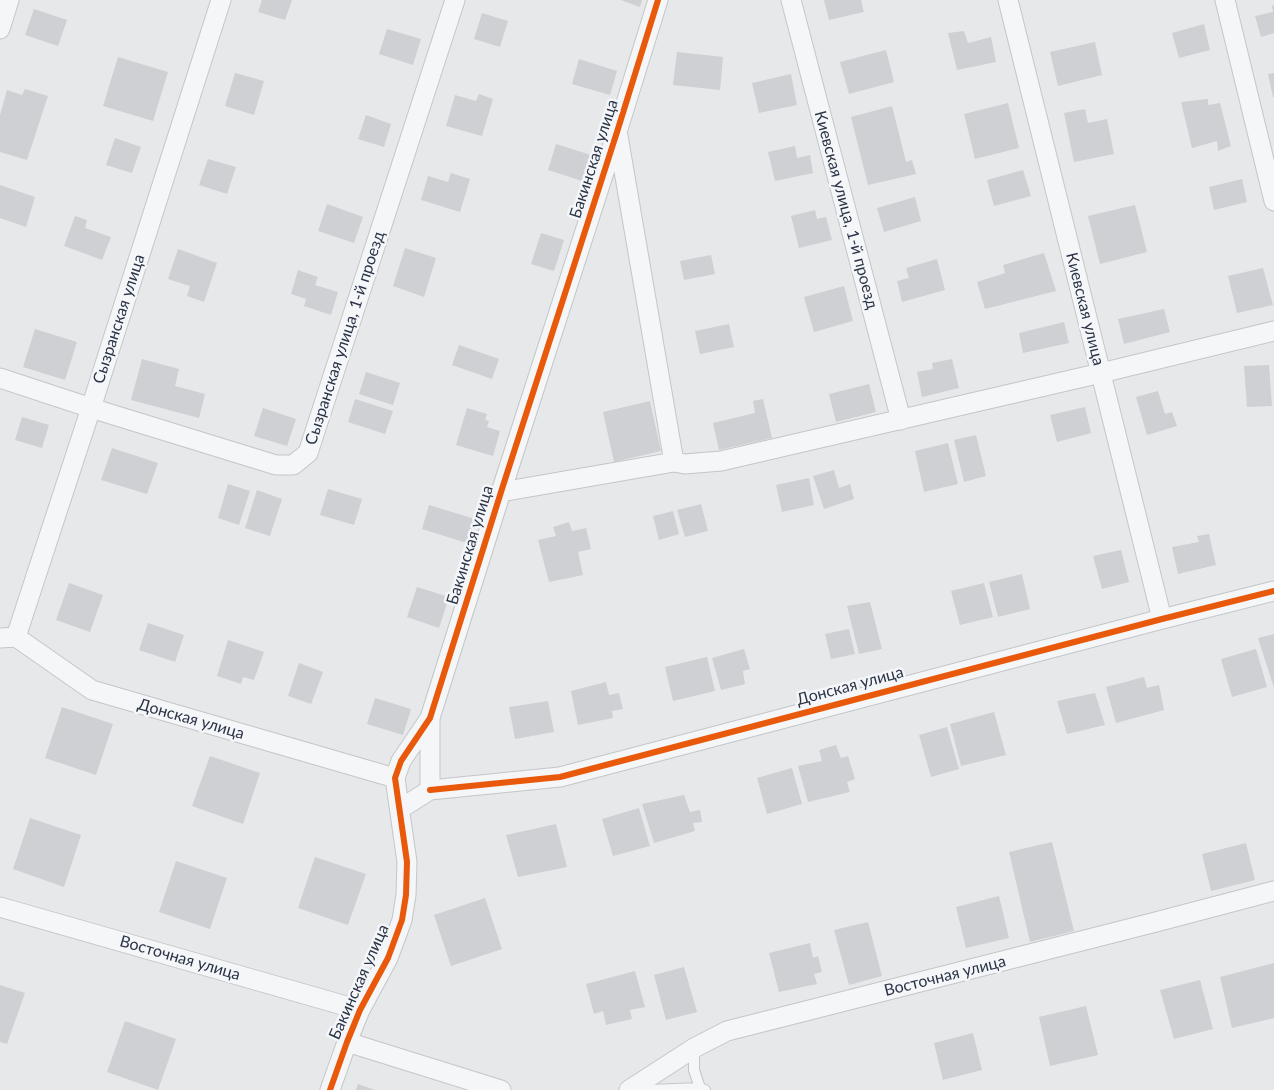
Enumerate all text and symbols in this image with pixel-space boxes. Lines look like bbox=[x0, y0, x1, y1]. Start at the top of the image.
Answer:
street label: Бакинская улица bbox=[566, 97, 622, 221]
street label: Киевская улица, 1-й проезд bbox=[810, 109, 882, 311]
street label: Сызранская улица, 1-й проезд bbox=[301, 229, 389, 447]
street label: Киевская улица bbox=[1062, 251, 1108, 367]
street label: Сызранская улица bbox=[89, 252, 149, 386]
street label: Бакинская улица bbox=[443, 483, 497, 607]
street label: Донская улица bbox=[795, 663, 905, 709]
street label: Донская улица bbox=[136, 695, 246, 743]
street label: Бакинская улица bbox=[325, 922, 393, 1042]
street label: Восточная улица bbox=[117, 932, 243, 984]
street label: Восточная улица bbox=[882, 952, 1008, 1000]

